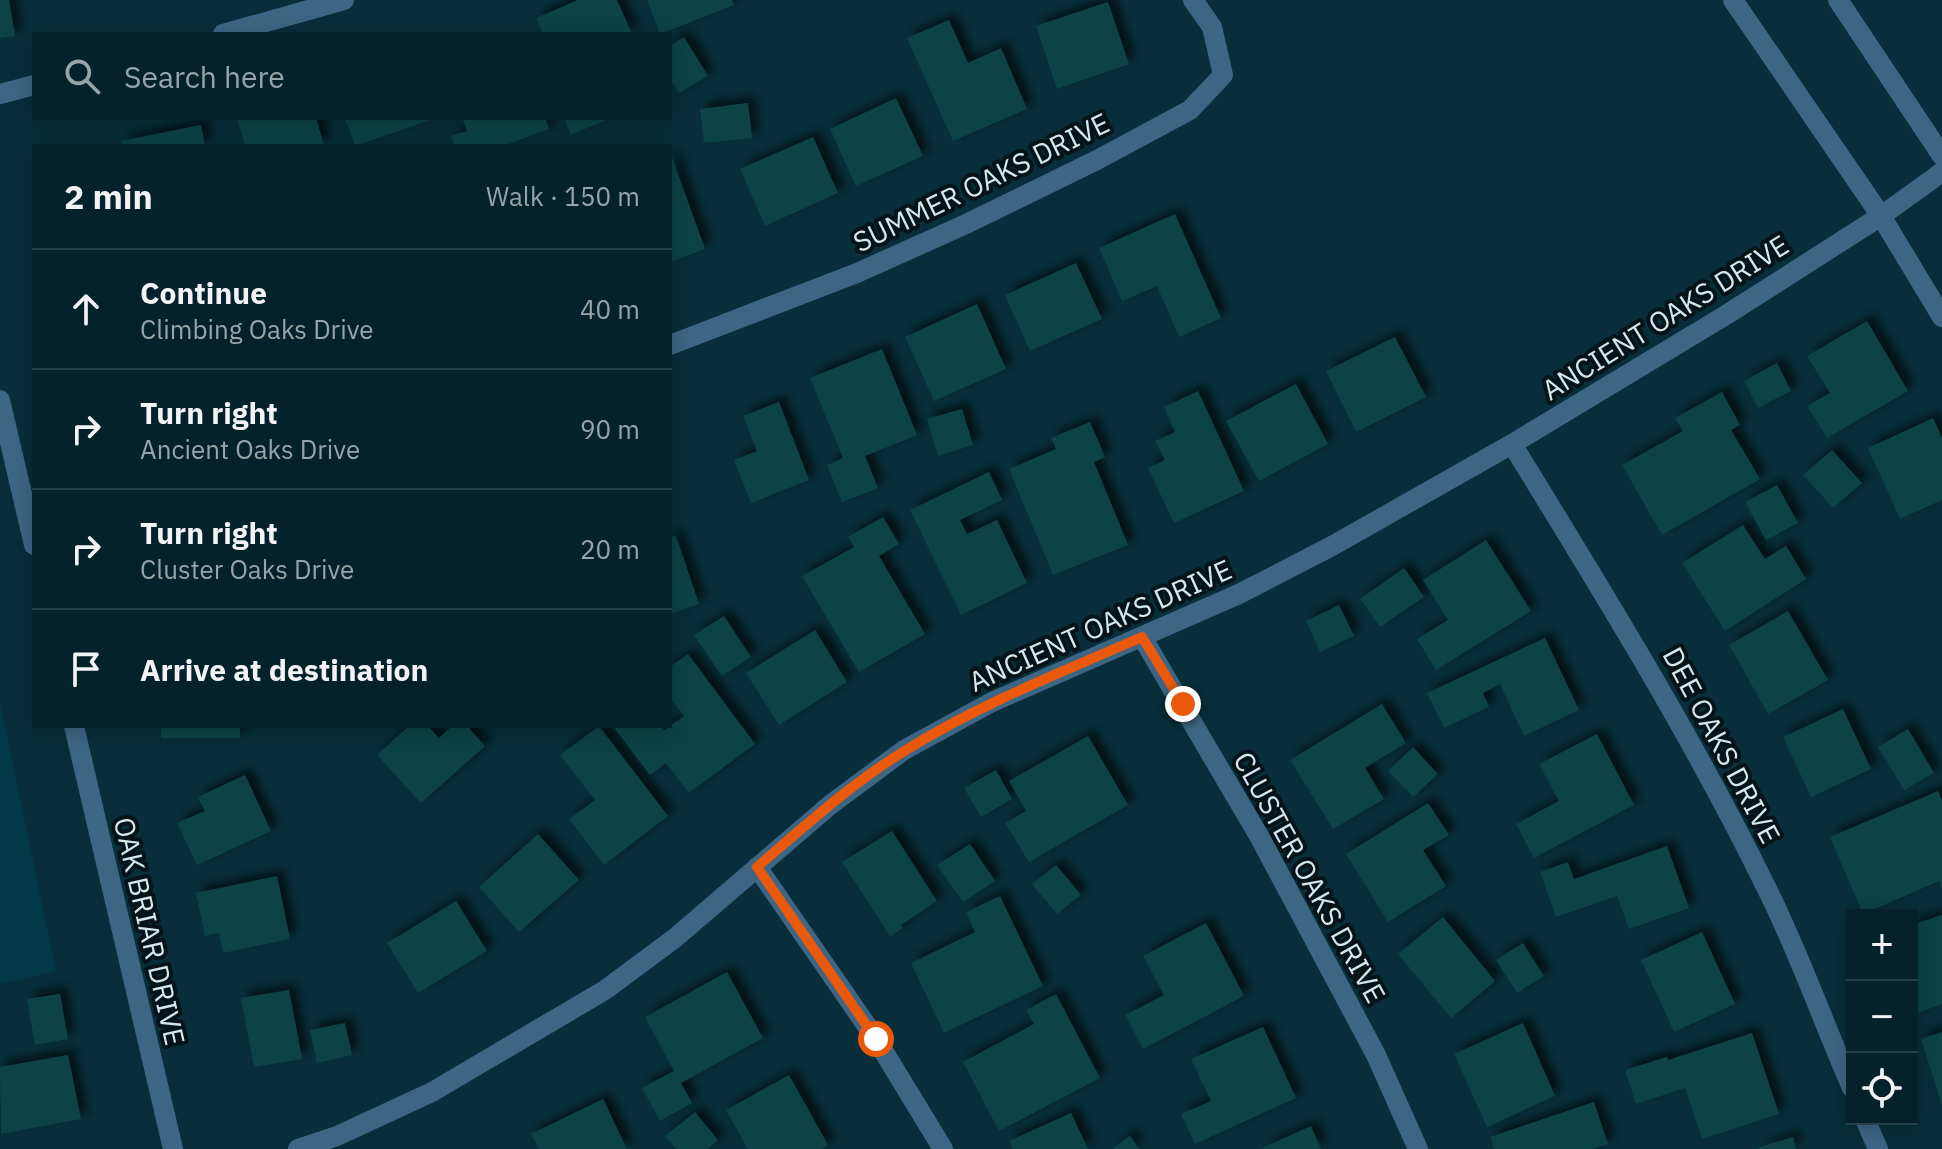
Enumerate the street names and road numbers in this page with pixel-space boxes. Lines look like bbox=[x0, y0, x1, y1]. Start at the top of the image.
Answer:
street label: SUMMER OAKS DRIVE bbox=[847, 104, 1115, 260]
street label: ANCIENT OAKS DRIVE bbox=[1535, 226, 1795, 408]
street label: ANCIENT OAKS DRIVE bbox=[963, 550, 1237, 700]
street label: DEE OAKS DRIVE bbox=[1655, 640, 1789, 850]
street label: CLUSTER OAKS DRIVE bbox=[1226, 745, 1394, 1009]
street label: OAK BRIAR DRIVE bbox=[106, 813, 194, 1049]

